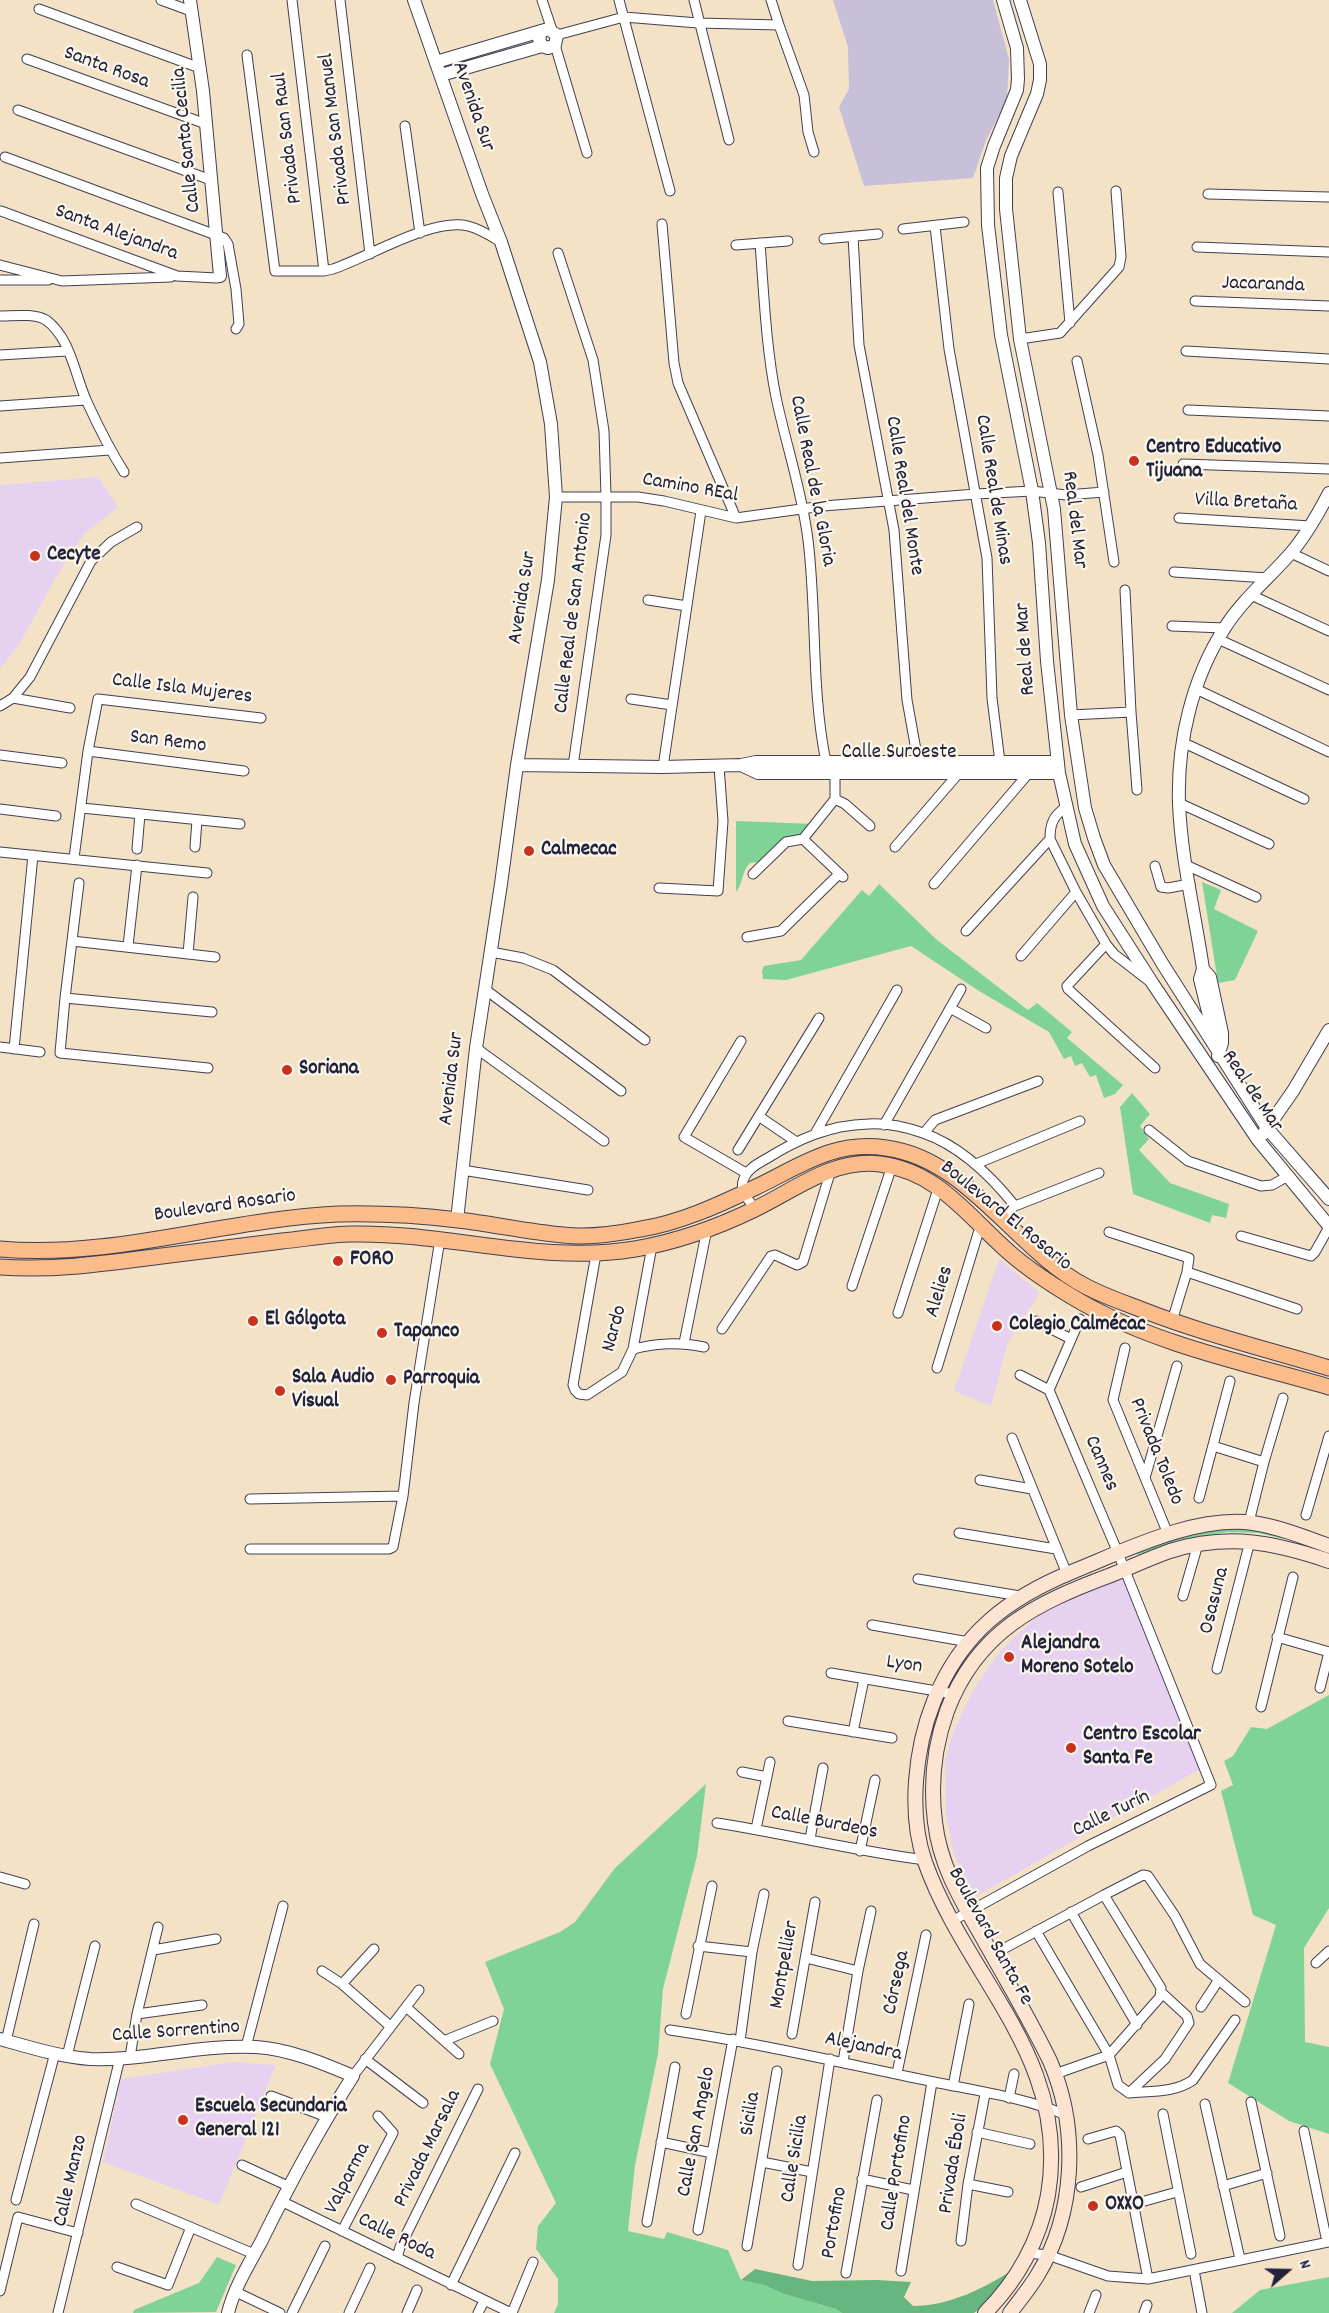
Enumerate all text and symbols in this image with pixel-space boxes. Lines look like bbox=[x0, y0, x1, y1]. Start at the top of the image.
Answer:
street label: Santa Rosa bbox=[60, 42, 152, 96]
street label: Privada San Manuel bbox=[315, 52, 359, 206]
street label: Avenida Sur bbox=[445, 59, 499, 155]
street label: Calle Santa Cecilia bbox=[168, 66, 208, 214]
street label: Privada San Raul bbox=[268, 71, 310, 205]
street label: Santa Alejandra bbox=[51, 200, 181, 268]
street label: Jacaranda bbox=[1221, 272, 1305, 300]
street label: Calle Real de la Gloria bbox=[782, 394, 840, 568]
street label: Calle Real de Minas bbox=[968, 413, 1016, 567]
street label: Calle Real del Monte bbox=[878, 415, 928, 577]
place label: Centro Educativo Tijuana bbox=[1146, 436, 1281, 486]
marker: Centro Educativo Tijuana bbox=[1127, 454, 1141, 468]
street label: Camino REal bbox=[640, 468, 740, 510]
street label: Real del Mar bbox=[1055, 470, 1091, 570]
street label: Villa Bretaña bbox=[1194, 489, 1298, 519]
street label: Calle Real de San Antonio bbox=[550, 511, 600, 715]
place label: Cecyte bbox=[47, 543, 101, 569]
marker: Cecyte bbox=[28, 549, 42, 563]
street label: Avenida Sur bbox=[504, 550, 544, 646]
street label: Real de Mar bbox=[1011, 602, 1043, 696]
street label: Calle Isla Mujeres bbox=[110, 669, 254, 711]
street label: San Remo bbox=[128, 726, 208, 760]
street label: Calle Suroeste bbox=[842, 741, 956, 767]
place label: Calmecac bbox=[541, 838, 617, 864]
marker: Calmecac bbox=[522, 844, 536, 858]
street label: Avenida Sur bbox=[435, 1031, 471, 1127]
street label: Real de Mar bbox=[1215, 1046, 1287, 1138]
place label: Soriana bbox=[299, 1057, 359, 1083]
marker: Soriana bbox=[280, 1063, 294, 1077]
street label: Boulevard El Rosario bbox=[934, 1156, 1076, 1278]
street label: Boulevard Rosario bbox=[152, 1185, 298, 1229]
place label: FORO bbox=[350, 1248, 394, 1274]
marker: FORO bbox=[331, 1254, 345, 1268]
street label: Alelies bbox=[921, 1263, 961, 1321]
street label: Nardo bbox=[598, 1303, 634, 1355]
place label: El Gólgota bbox=[265, 1308, 345, 1334]
place label: Colegio Calmécac bbox=[1009, 1313, 1146, 1339]
marker: El Gólgota bbox=[246, 1314, 260, 1328]
marker: Colegio Calmécac bbox=[990, 1319, 1004, 1333]
place label: Tapanco bbox=[394, 1320, 459, 1346]
marker: Tapanco bbox=[375, 1326, 389, 1340]
place label: Sala Audio Visual bbox=[292, 1366, 374, 1416]
place label: Parroquia bbox=[403, 1367, 479, 1393]
marker: Parroquia bbox=[384, 1373, 398, 1387]
marker: Sala Audio Visual bbox=[273, 1384, 287, 1398]
street label: Privada Toledo bbox=[1122, 1395, 1188, 1509]
street label: Cannes bbox=[1077, 1433, 1123, 1495]
street label: Osasuna bbox=[1196, 1565, 1236, 1637]
place label: Alejandra Moreno Sotelo bbox=[1021, 1632, 1133, 1682]
marker: Alejandra Moreno Sotelo bbox=[1002, 1650, 1016, 1664]
street label: Lyon bbox=[884, 1651, 924, 1681]
place label: Centro Escolar Santa Fe bbox=[1083, 1723, 1201, 1773]
marker: Centro Escolar Santa Fe bbox=[1064, 1741, 1078, 1755]
street label: Calle Turín bbox=[1069, 1785, 1155, 1845]
street label: Calle Burdeos bbox=[768, 1801, 880, 1847]
street label: Boulevard Santa Fe bbox=[941, 1864, 1037, 2010]
street label: Montpellier bbox=[766, 1919, 806, 2011]
street label: Córsega bbox=[879, 1949, 917, 2017]
street label: Calle Sorrentino bbox=[111, 2016, 241, 2050]
street label: Alejandra bbox=[822, 2028, 904, 2068]
street label: Calle San Angelo bbox=[673, 2065, 723, 2199]
street label: Privada Marsala bbox=[390, 2086, 468, 2212]
street label: Sicilia bbox=[736, 2090, 768, 2138]
place label: Escuela Secundaria General 121 bbox=[195, 2095, 347, 2145]
street label: Privada Éboli bbox=[935, 2112, 975, 2216]
marker: Escuela Secundaria General 121 bbox=[176, 2113, 190, 2127]
street label: Calle Sicilia bbox=[777, 2113, 815, 2205]
street label: Calle Portofino bbox=[876, 2113, 920, 2233]
street label: Calle Manzo bbox=[49, 2133, 95, 2229]
street label: Valparma bbox=[320, 2139, 378, 2219]
street label: Portofino bbox=[817, 2185, 855, 2261]
place label: OXXO bbox=[1105, 2193, 1144, 2219]
marker: OXXO bbox=[1086, 2199, 1100, 2213]
street label: Calle Roda bbox=[353, 2208, 439, 2268]
north arrow bbox=[1257, 2241, 1317, 2301]
text: N bbox=[1292, 2257, 1317, 2272]

